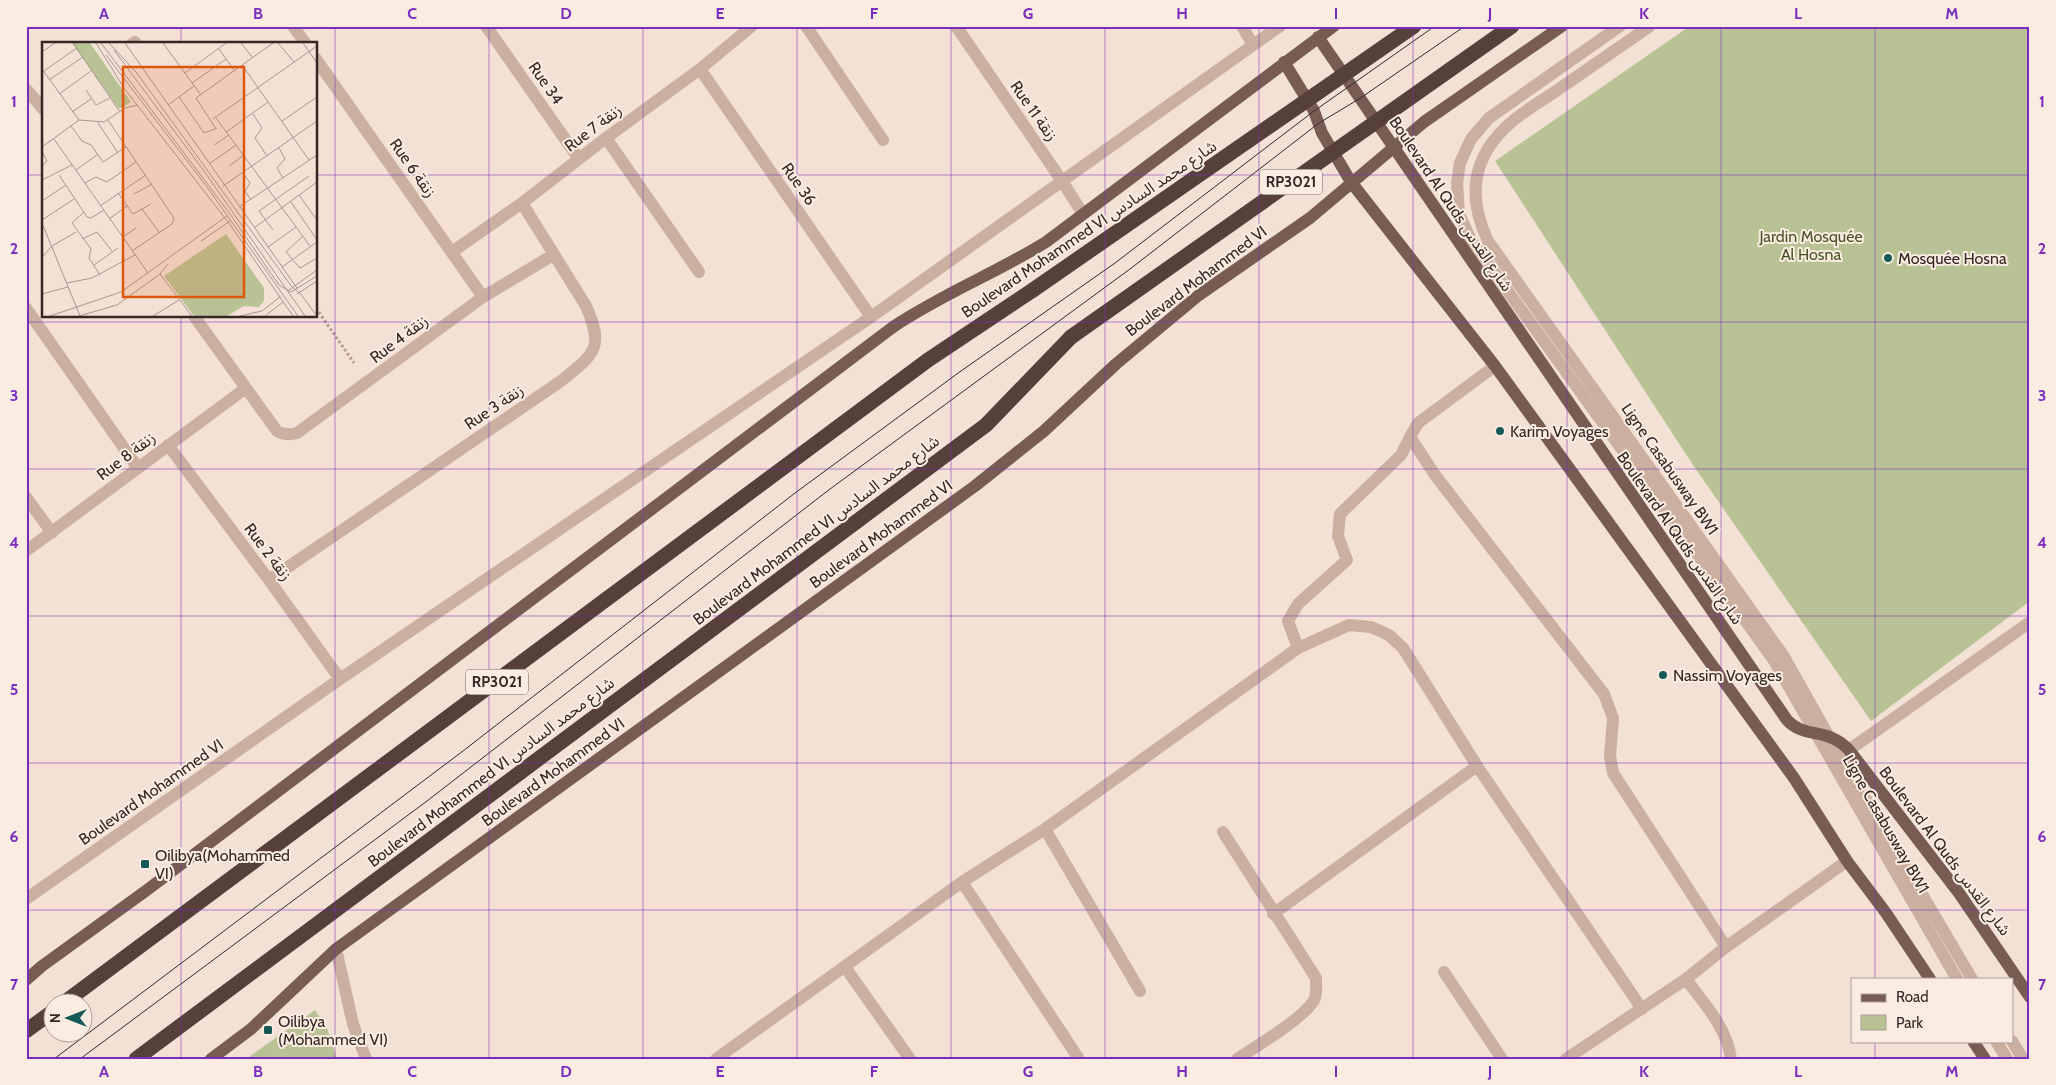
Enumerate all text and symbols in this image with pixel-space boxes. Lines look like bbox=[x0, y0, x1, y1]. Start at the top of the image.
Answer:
text: A bbox=[99, 4, 109, 23]
text: B bbox=[253, 4, 263, 23]
text: C bbox=[407, 4, 417, 23]
text: D bbox=[560, 4, 572, 23]
text: E bbox=[715, 4, 725, 23]
text: F bbox=[870, 4, 879, 23]
text: G bbox=[1023, 4, 1033, 23]
text: H bbox=[1176, 4, 1188, 23]
text: I bbox=[1334, 4, 1338, 23]
text: J bbox=[1487, 4, 1492, 23]
text: K bbox=[1639, 4, 1649, 23]
text: L bbox=[1794, 4, 1802, 23]
text: M bbox=[1945, 4, 1959, 23]
inset map bbox=[42, 42, 318, 318]
street label: Rue 34 bbox=[525, 58, 567, 108]
street label: Rue 11 زنقة bbox=[1006, 77, 1062, 145]
text: 1 bbox=[11, 92, 17, 111]
text: 1 bbox=[2039, 92, 2045, 111]
street label: Rue 7 زنقة bbox=[561, 100, 625, 156]
street label: Boulevard Al Quds شارع القدس bbox=[1383, 113, 1517, 297]
street label: Rue 6 زنقة bbox=[386, 135, 440, 201]
street label: Boulevard Mohammed VI شارع محمد السادس bbox=[958, 136, 1220, 322]
street label: Rue 36 bbox=[778, 159, 820, 209]
road number: RP3021 bbox=[1260, 170, 1322, 194]
street label: Boulevard Mohammed VI bbox=[1122, 222, 1270, 340]
park label: Jardin Mosquée Al Hosna bbox=[1758, 227, 1863, 264]
text: 2 bbox=[10, 239, 18, 258]
text: 2 bbox=[2038, 239, 2046, 258]
place label: Mosquée Hosna bbox=[1898, 249, 2007, 268]
marker: Mosquée Hosna bbox=[1882, 252, 1894, 264]
street label: Rue 4 زنقة bbox=[366, 311, 432, 367]
street label: Rue 3 زنقة bbox=[461, 380, 527, 434]
text: 3 bbox=[10, 386, 18, 405]
text: 3 bbox=[2038, 386, 2046, 405]
street label: Ligne Casabusway BW1 bbox=[1617, 400, 1723, 538]
place label: Karim Voyages bbox=[1510, 422, 1609, 441]
marker: Karim Voyages bbox=[1494, 425, 1506, 437]
street label: Rue 8 زنقة bbox=[93, 428, 159, 484]
street label: Boulevard Mohammed VI شارع محمد السادس bbox=[689, 431, 943, 629]
street label: Boulevard Al Quds شارع القدس bbox=[1610, 448, 1747, 630]
street label: Boulevard Mohammed VI bbox=[806, 476, 956, 592]
street label: Rue 2 زنقة bbox=[240, 520, 296, 584]
text: 4 bbox=[9, 533, 19, 552]
text: 4 bbox=[2037, 533, 2047, 552]
place label: Nassim Voyages bbox=[1673, 666, 1782, 685]
marker: Nassim Voyages bbox=[1657, 669, 1669, 681]
road number: RP3021 bbox=[466, 670, 528, 694]
street label: Boulevard Mohammed VI شارع محمد السادس bbox=[364, 673, 618, 871]
text: 5 bbox=[10, 680, 18, 699]
text: 5 bbox=[2038, 680, 2046, 699]
street label: Boulevard Mohammed VI bbox=[478, 714, 628, 830]
street label: Boulevard Mohammed VI bbox=[75, 735, 227, 849]
street label: Ligne Casabusway BW1 bbox=[1839, 752, 1933, 896]
street label: Boulevard Al Quds شارع القدس bbox=[1873, 763, 2015, 941]
text: 6 bbox=[10, 827, 19, 846]
text: 6 bbox=[2038, 827, 2047, 846]
place label: Oilibya(Mohammed VI) bbox=[155, 846, 290, 883]
marker: Oilibya(Mohammed VI) bbox=[139, 858, 151, 870]
text: 7 bbox=[10, 975, 19, 994]
text: 7 bbox=[2038, 975, 2047, 994]
legend bbox=[1851, 978, 2014, 1042]
text: Road bbox=[1896, 988, 1929, 1006]
north arrow bbox=[42, 992, 92, 1042]
place label: Oilibya (Mohammed VI) bbox=[278, 1012, 388, 1049]
text: N bbox=[46, 1013, 64, 1023]
text: Park bbox=[1896, 1014, 1923, 1032]
marker: Oilibya (Mohammed VI) bbox=[262, 1024, 274, 1036]
text: A bbox=[99, 1062, 109, 1081]
text: B bbox=[253, 1062, 263, 1081]
text: C bbox=[407, 1062, 417, 1081]
text: D bbox=[560, 1062, 572, 1081]
text: E bbox=[715, 1062, 725, 1081]
text: F bbox=[870, 1062, 879, 1081]
text: G bbox=[1023, 1062, 1033, 1081]
text: H bbox=[1176, 1062, 1188, 1081]
text: I bbox=[1334, 1062, 1338, 1081]
text: J bbox=[1487, 1062, 1492, 1081]
text: K bbox=[1639, 1062, 1649, 1081]
text: L bbox=[1794, 1062, 1802, 1081]
text: M bbox=[1945, 1062, 1959, 1081]

